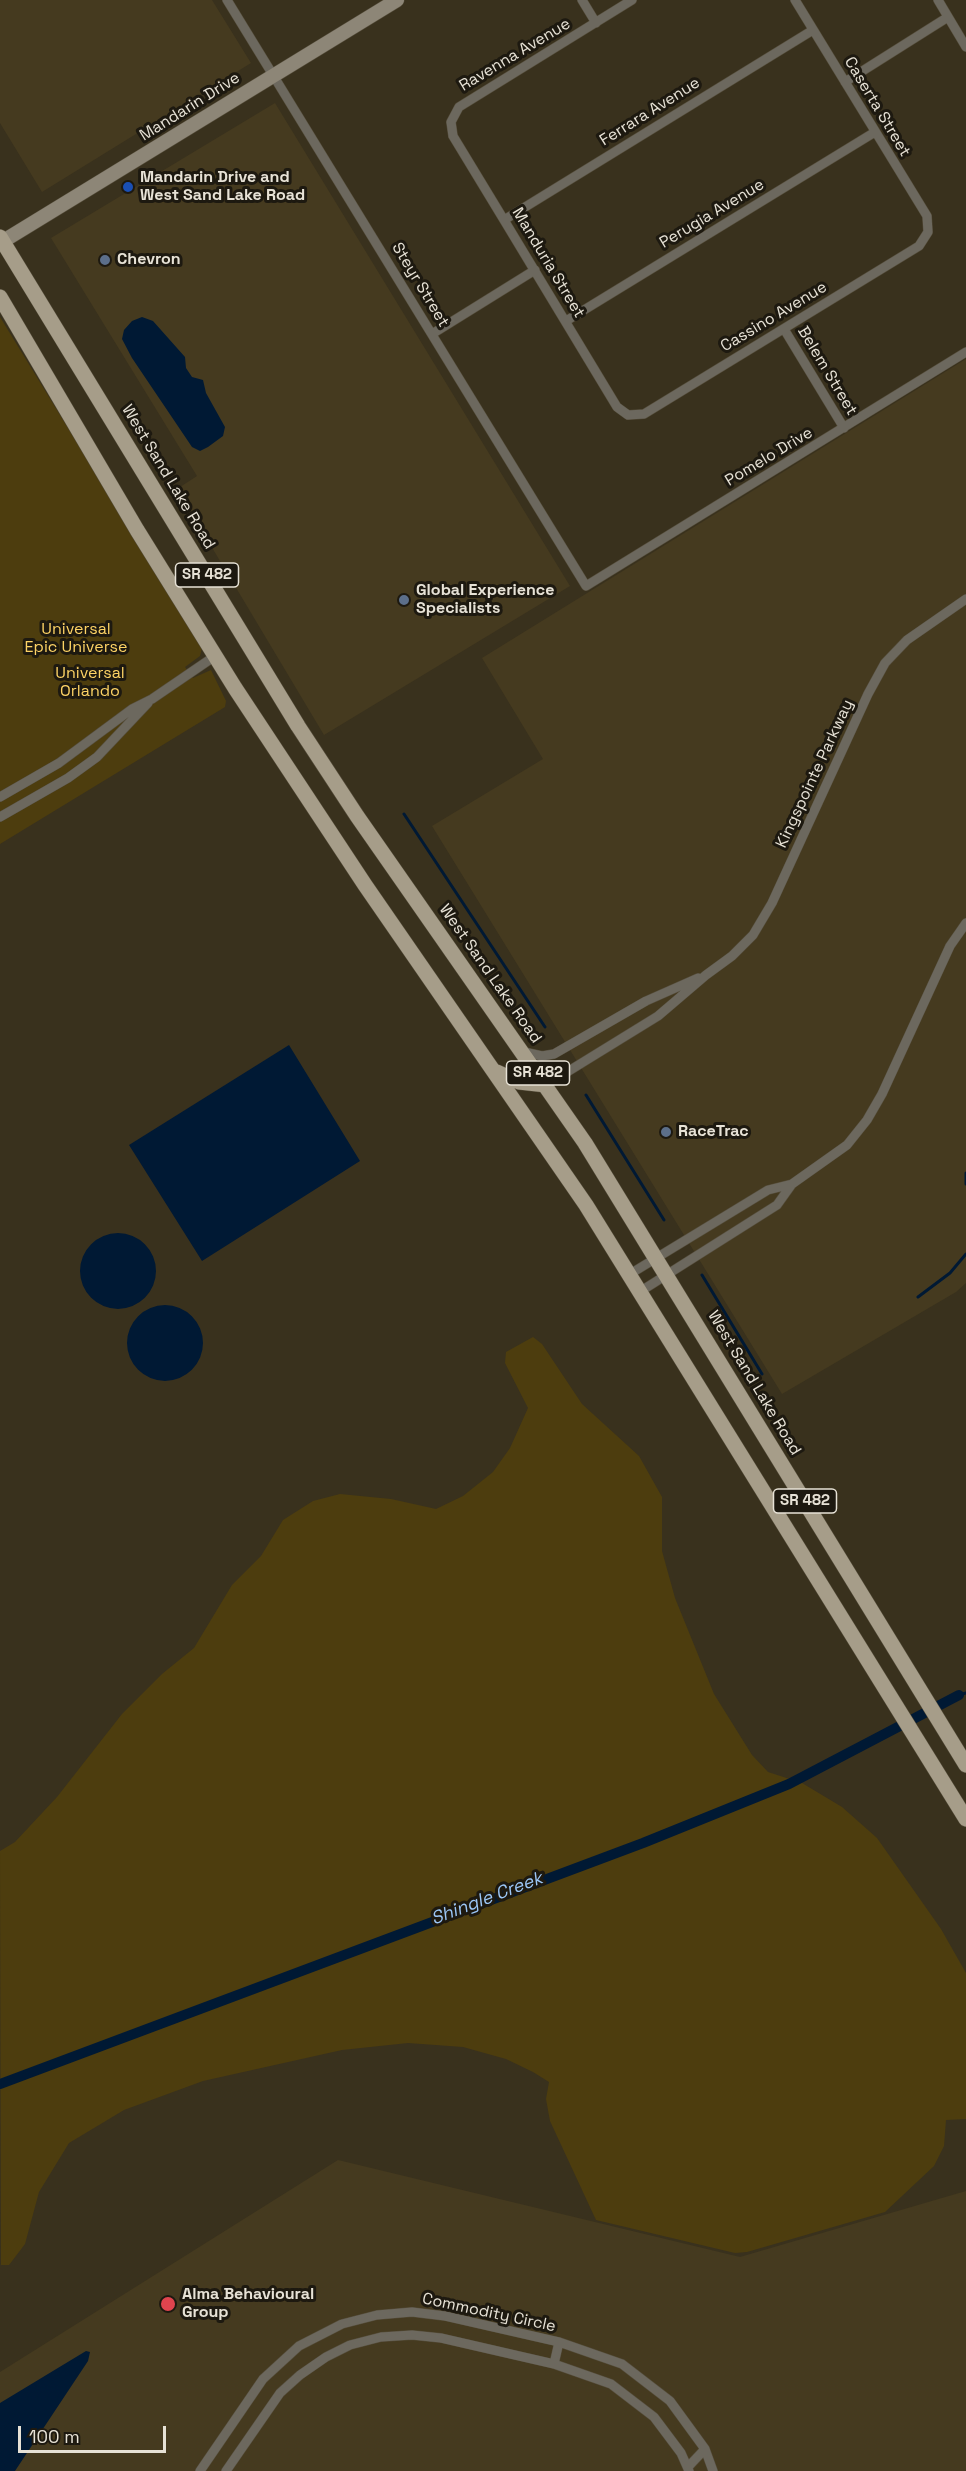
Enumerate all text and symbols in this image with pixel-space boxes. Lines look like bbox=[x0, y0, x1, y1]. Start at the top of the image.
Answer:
street label: Ravenna Avenue bbox=[456, 14, 574, 96]
street label: Caserta Street bbox=[840, 54, 914, 160]
street label: Mandarin Drive bbox=[136, 69, 244, 145]
street label: Ferrara Avenue bbox=[596, 73, 704, 151]
place label: Mandarin Drive and West Sand Lake Road bbox=[140, 168, 305, 206]
street label: Perugia Avenue bbox=[656, 175, 768, 253]
marker: Mandarin Drive and West Sand Lake Road bbox=[121, 180, 135, 194]
street label: Manduria Street bbox=[508, 204, 588, 322]
street label: Steyr Street bbox=[387, 239, 453, 331]
place label: Chevron bbox=[117, 250, 181, 270]
marker: Chevron bbox=[98, 253, 112, 267]
street label: Cassino Avenue bbox=[717, 278, 831, 356]
street label: Belem Street bbox=[793, 323, 861, 419]
street label: West Sand Lake Road bbox=[117, 401, 219, 553]
street label: Pomelo Drive bbox=[722, 423, 816, 491]
road number: SR 482 bbox=[176, 563, 238, 587]
place label: Global Experience Specialists bbox=[416, 581, 554, 619]
marker: Global Experience Specialists bbox=[397, 593, 411, 607]
park label: Universal Epic Universe bbox=[25, 620, 127, 658]
park label: Universal Orlando bbox=[55, 664, 125, 702]
street label: Kingspointe Parkway bbox=[772, 697, 858, 851]
street label: West Sand Lake Road bbox=[435, 901, 545, 1047]
road number: SR 482 bbox=[506, 1061, 570, 1085]
place label: RaceTrac bbox=[678, 1122, 749, 1142]
marker: RaceTrac bbox=[659, 1125, 673, 1139]
street label: West Sand Lake Road bbox=[703, 1307, 805, 1459]
road number: SR 482 bbox=[774, 1489, 836, 1513]
water label: Shingle Creek bbox=[428, 1868, 546, 1930]
place label: Alma Behavioural Group bbox=[182, 2285, 314, 2323]
street label: Commodity Circle bbox=[421, 2289, 557, 2337]
marker: Alma Behavioural Group bbox=[159, 2295, 177, 2313]
scale bar bbox=[21, 2414, 170, 2452]
text: 100 m bbox=[29, 2425, 80, 2448]

